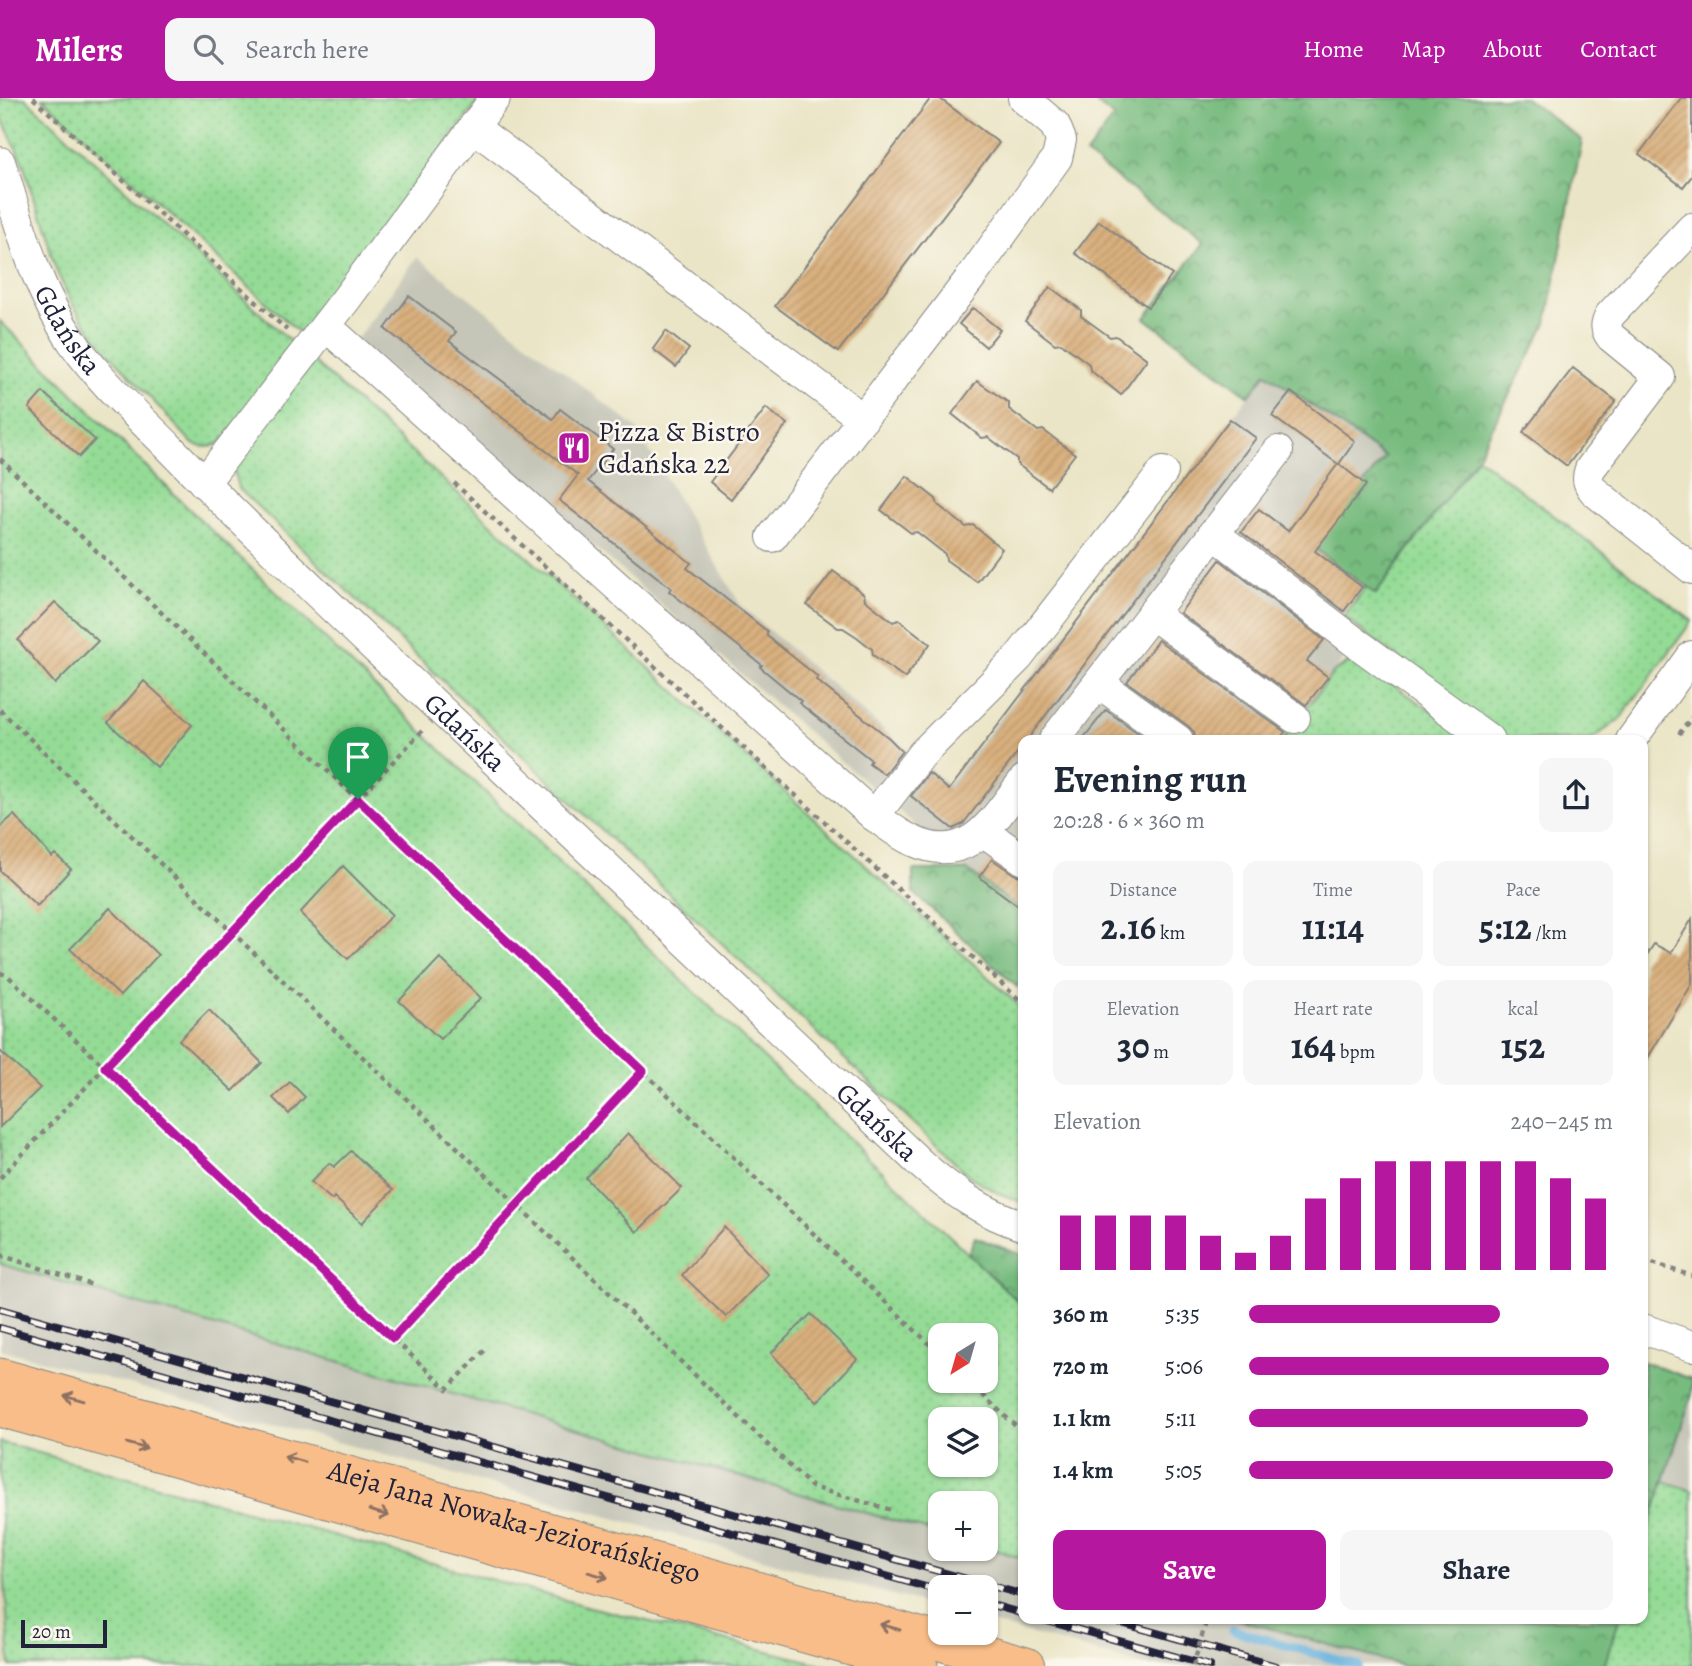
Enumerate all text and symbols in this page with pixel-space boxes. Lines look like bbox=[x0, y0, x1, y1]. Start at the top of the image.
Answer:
search box bbox=[165, 18, 655, 81]
text: Milers bbox=[35, 27, 123, 72]
icon: search bbox=[189, 30, 227, 68]
text: Search here bbox=[245, 32, 369, 67]
text: Home bbox=[1303, 33, 1364, 65]
text: Map bbox=[1402, 33, 1446, 65]
text: About bbox=[1484, 33, 1542, 65]
text: Contact bbox=[1580, 33, 1657, 65]
street label: Gdańska bbox=[25, 279, 110, 383]
place label: Pizza & Bistro Gdańska 22 bbox=[598, 413, 760, 483]
restaurant icon: Pizza & Bistro Gdańska 22 bbox=[555, 429, 593, 467]
street label: Gdańska bbox=[416, 685, 514, 781]
pin bbox=[328, 727, 388, 799]
icon: arrive bbox=[339, 738, 377, 776]
text: Evening run bbox=[1053, 753, 1247, 805]
button: share bbox=[1539, 758, 1613, 832]
text: 20:28 · 6 × 360 m bbox=[1053, 805, 1205, 836]
text: Distance bbox=[1109, 877, 1177, 903]
text: Time bbox=[1313, 877, 1353, 903]
text: Pace bbox=[1505, 877, 1541, 903]
text: 2.16 bbox=[1101, 903, 1156, 951]
text: 11:14 bbox=[1302, 903, 1364, 951]
text: 5:12 bbox=[1479, 903, 1532, 951]
text: km bbox=[1156, 920, 1185, 946]
text: /km bbox=[1532, 920, 1567, 946]
text: Elevation bbox=[1107, 996, 1179, 1022]
text: Heart rate bbox=[1293, 996, 1373, 1022]
text: kcal bbox=[1508, 996, 1538, 1022]
text: 30 bbox=[1117, 1022, 1150, 1070]
text: 164 bbox=[1291, 1022, 1336, 1070]
text: 152 bbox=[1501, 1022, 1545, 1070]
text: m bbox=[1150, 1039, 1169, 1065]
text: bpm bbox=[1336, 1039, 1375, 1065]
street label: Gdańska bbox=[828, 1074, 926, 1170]
text: Elevation bbox=[1053, 1106, 1141, 1137]
text: 240–245 m bbox=[1510, 1106, 1613, 1137]
text: 360 m bbox=[1053, 1299, 1108, 1330]
text: 5:35 bbox=[1165, 1299, 1200, 1330]
north arrow bbox=[928, 1323, 998, 1393]
map controls bbox=[928, 1323, 998, 1645]
text: 720 m bbox=[1053, 1351, 1109, 1382]
text: 5:06 bbox=[1165, 1351, 1203, 1382]
one-way arrow bbox=[64, 1391, 86, 1404]
text: 1.1 km bbox=[1053, 1403, 1111, 1434]
text: 5:11 bbox=[1165, 1403, 1196, 1434]
button: layers bbox=[928, 1407, 998, 1477]
one-way arrow bbox=[125, 1440, 147, 1453]
street label: Aleja Jana Nowaka-Jeziorańskiego bbox=[322, 1451, 705, 1592]
one-way arrow bbox=[283, 1452, 305, 1465]
text: 1.4 km bbox=[1053, 1455, 1114, 1486]
text: 5:05 bbox=[1165, 1455, 1203, 1486]
button: + bbox=[928, 1491, 998, 1561]
one-way arrow bbox=[368, 1508, 390, 1521]
button: Save bbox=[1053, 1530, 1326, 1610]
button: Share bbox=[1340, 1530, 1613, 1610]
one-way arrow bbox=[587, 1570, 609, 1583]
button: − bbox=[928, 1575, 998, 1645]
scale bar bbox=[21, 1617, 107, 1649]
text: 20 m bbox=[32, 1619, 71, 1645]
one-way arrow bbox=[879, 1620, 901, 1633]

